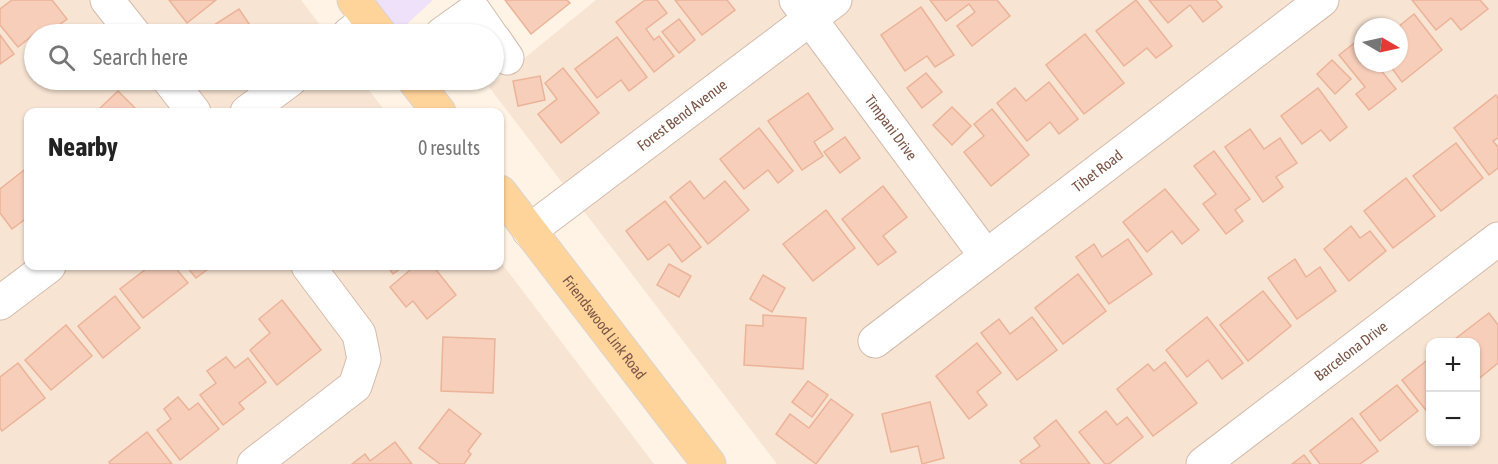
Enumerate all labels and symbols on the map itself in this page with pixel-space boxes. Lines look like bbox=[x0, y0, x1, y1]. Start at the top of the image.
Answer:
north arrow bbox=[1354, 18, 1408, 72]
street label: Forest Bend Avenue bbox=[634, 76, 730, 154]
street label: Timpani Drive bbox=[862, 92, 921, 163]
street label: Tibet Road bbox=[1069, 146, 1126, 195]
street label: Friendswood Link Road bbox=[559, 272, 650, 382]
street label: Barcelona Drive bbox=[1311, 317, 1391, 384]

